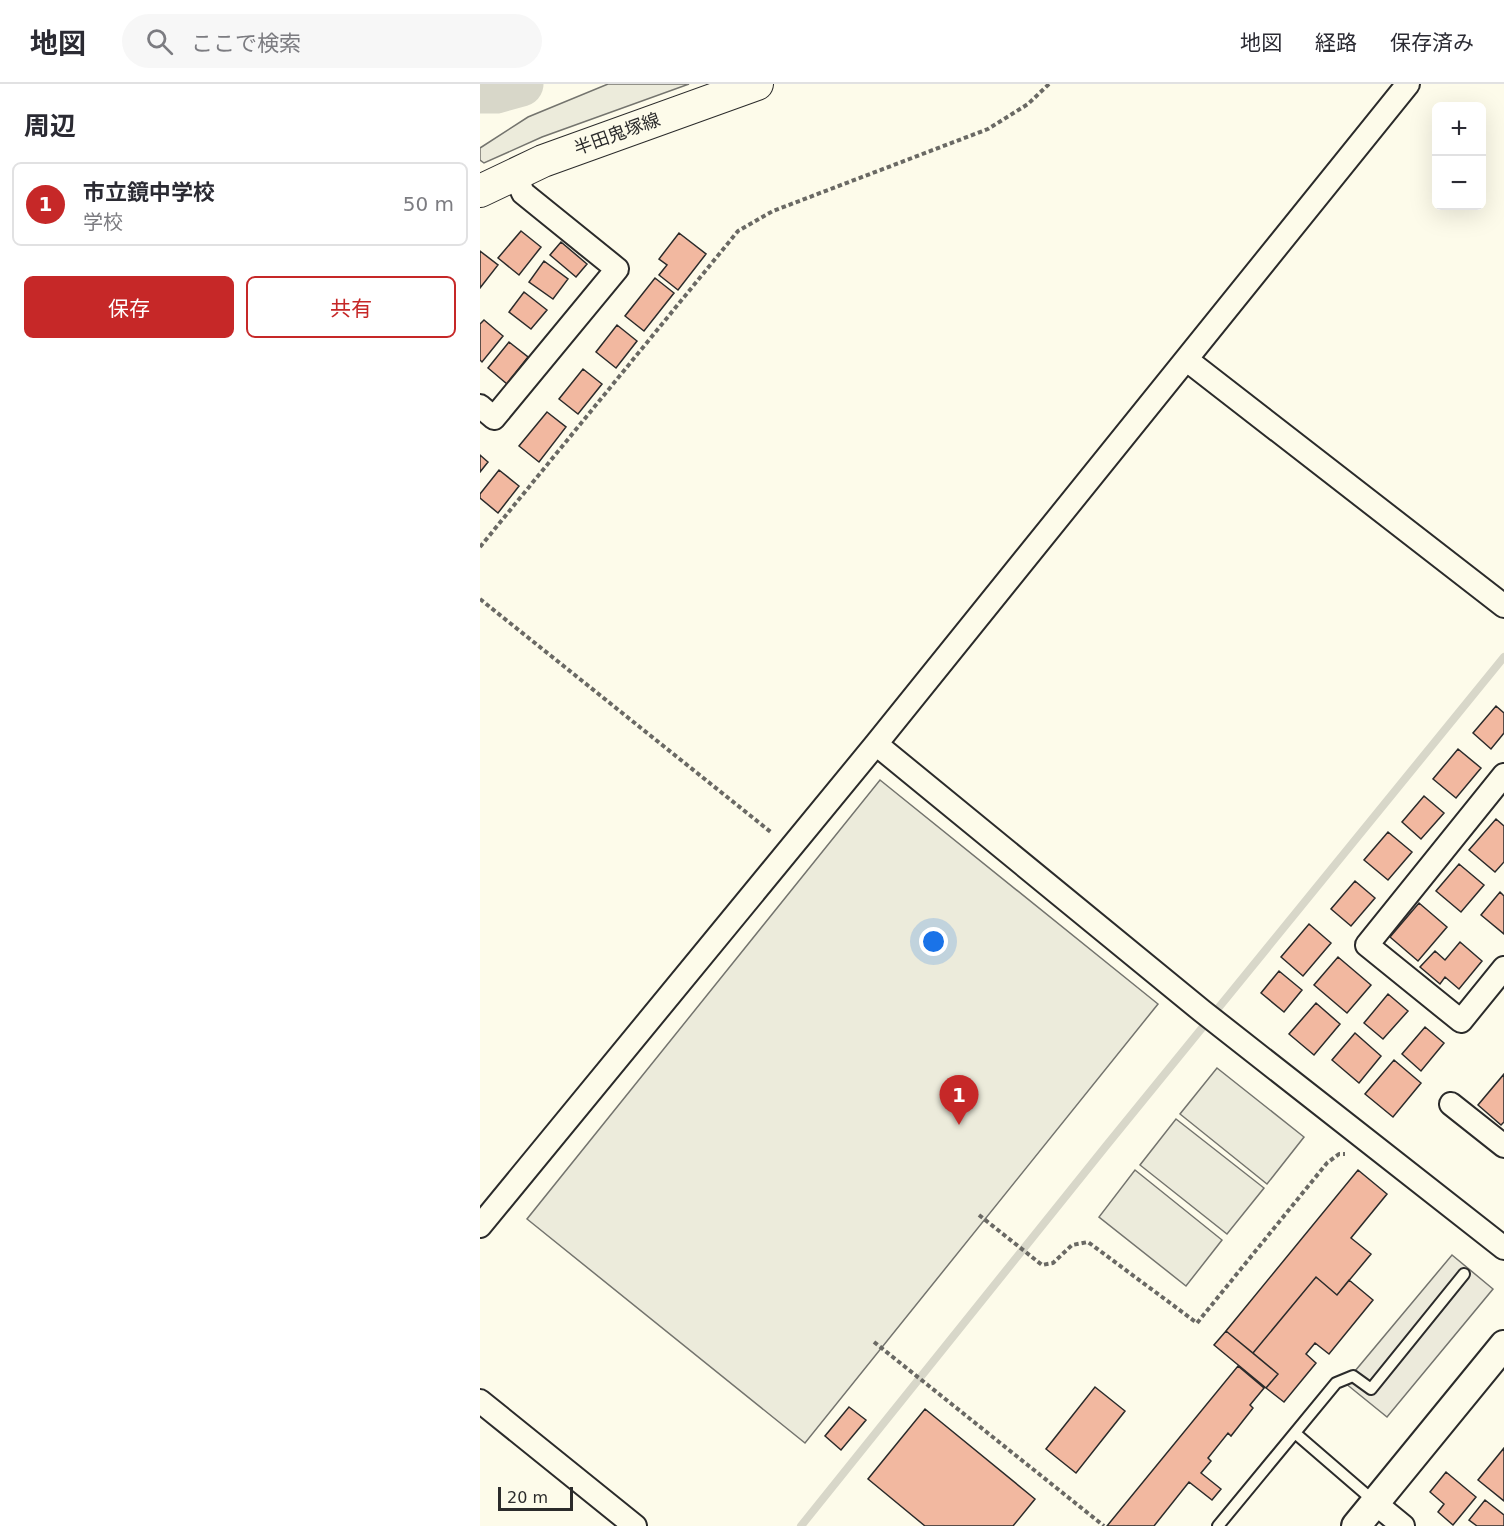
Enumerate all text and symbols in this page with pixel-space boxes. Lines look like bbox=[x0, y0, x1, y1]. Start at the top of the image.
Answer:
search box bbox=[122, 14, 542, 68]
icon: search bbox=[143, 25, 176, 58]
text: 地図 bbox=[30, 27, 86, 60]
text: ここで検索 bbox=[191, 31, 301, 56]
text: 地図 bbox=[1240, 31, 1282, 55]
text: 経路 bbox=[1315, 31, 1357, 55]
text: 保存済み bbox=[1390, 31, 1474, 55]
map controls bbox=[1432, 102, 1486, 210]
button: + bbox=[1432, 102, 1486, 156]
street label: 半田鬼塚線 bbox=[571, 108, 663, 159]
text: 周辺 bbox=[24, 111, 76, 141]
button: − bbox=[1432, 156, 1486, 210]
text: 市立鏡中学校 bbox=[83, 180, 215, 205]
text: 1 bbox=[39, 192, 52, 216]
text: 50 m bbox=[403, 192, 454, 216]
text: 学校 bbox=[83, 210, 123, 234]
button: 保存 bbox=[24, 276, 234, 338]
button: 共有 bbox=[246, 276, 456, 338]
your location bbox=[919, 927, 948, 956]
pin: 1 bbox=[940, 1076, 978, 1125]
scale bar bbox=[498, 1484, 573, 1512]
text: 20 m bbox=[507, 1488, 548, 1507]

